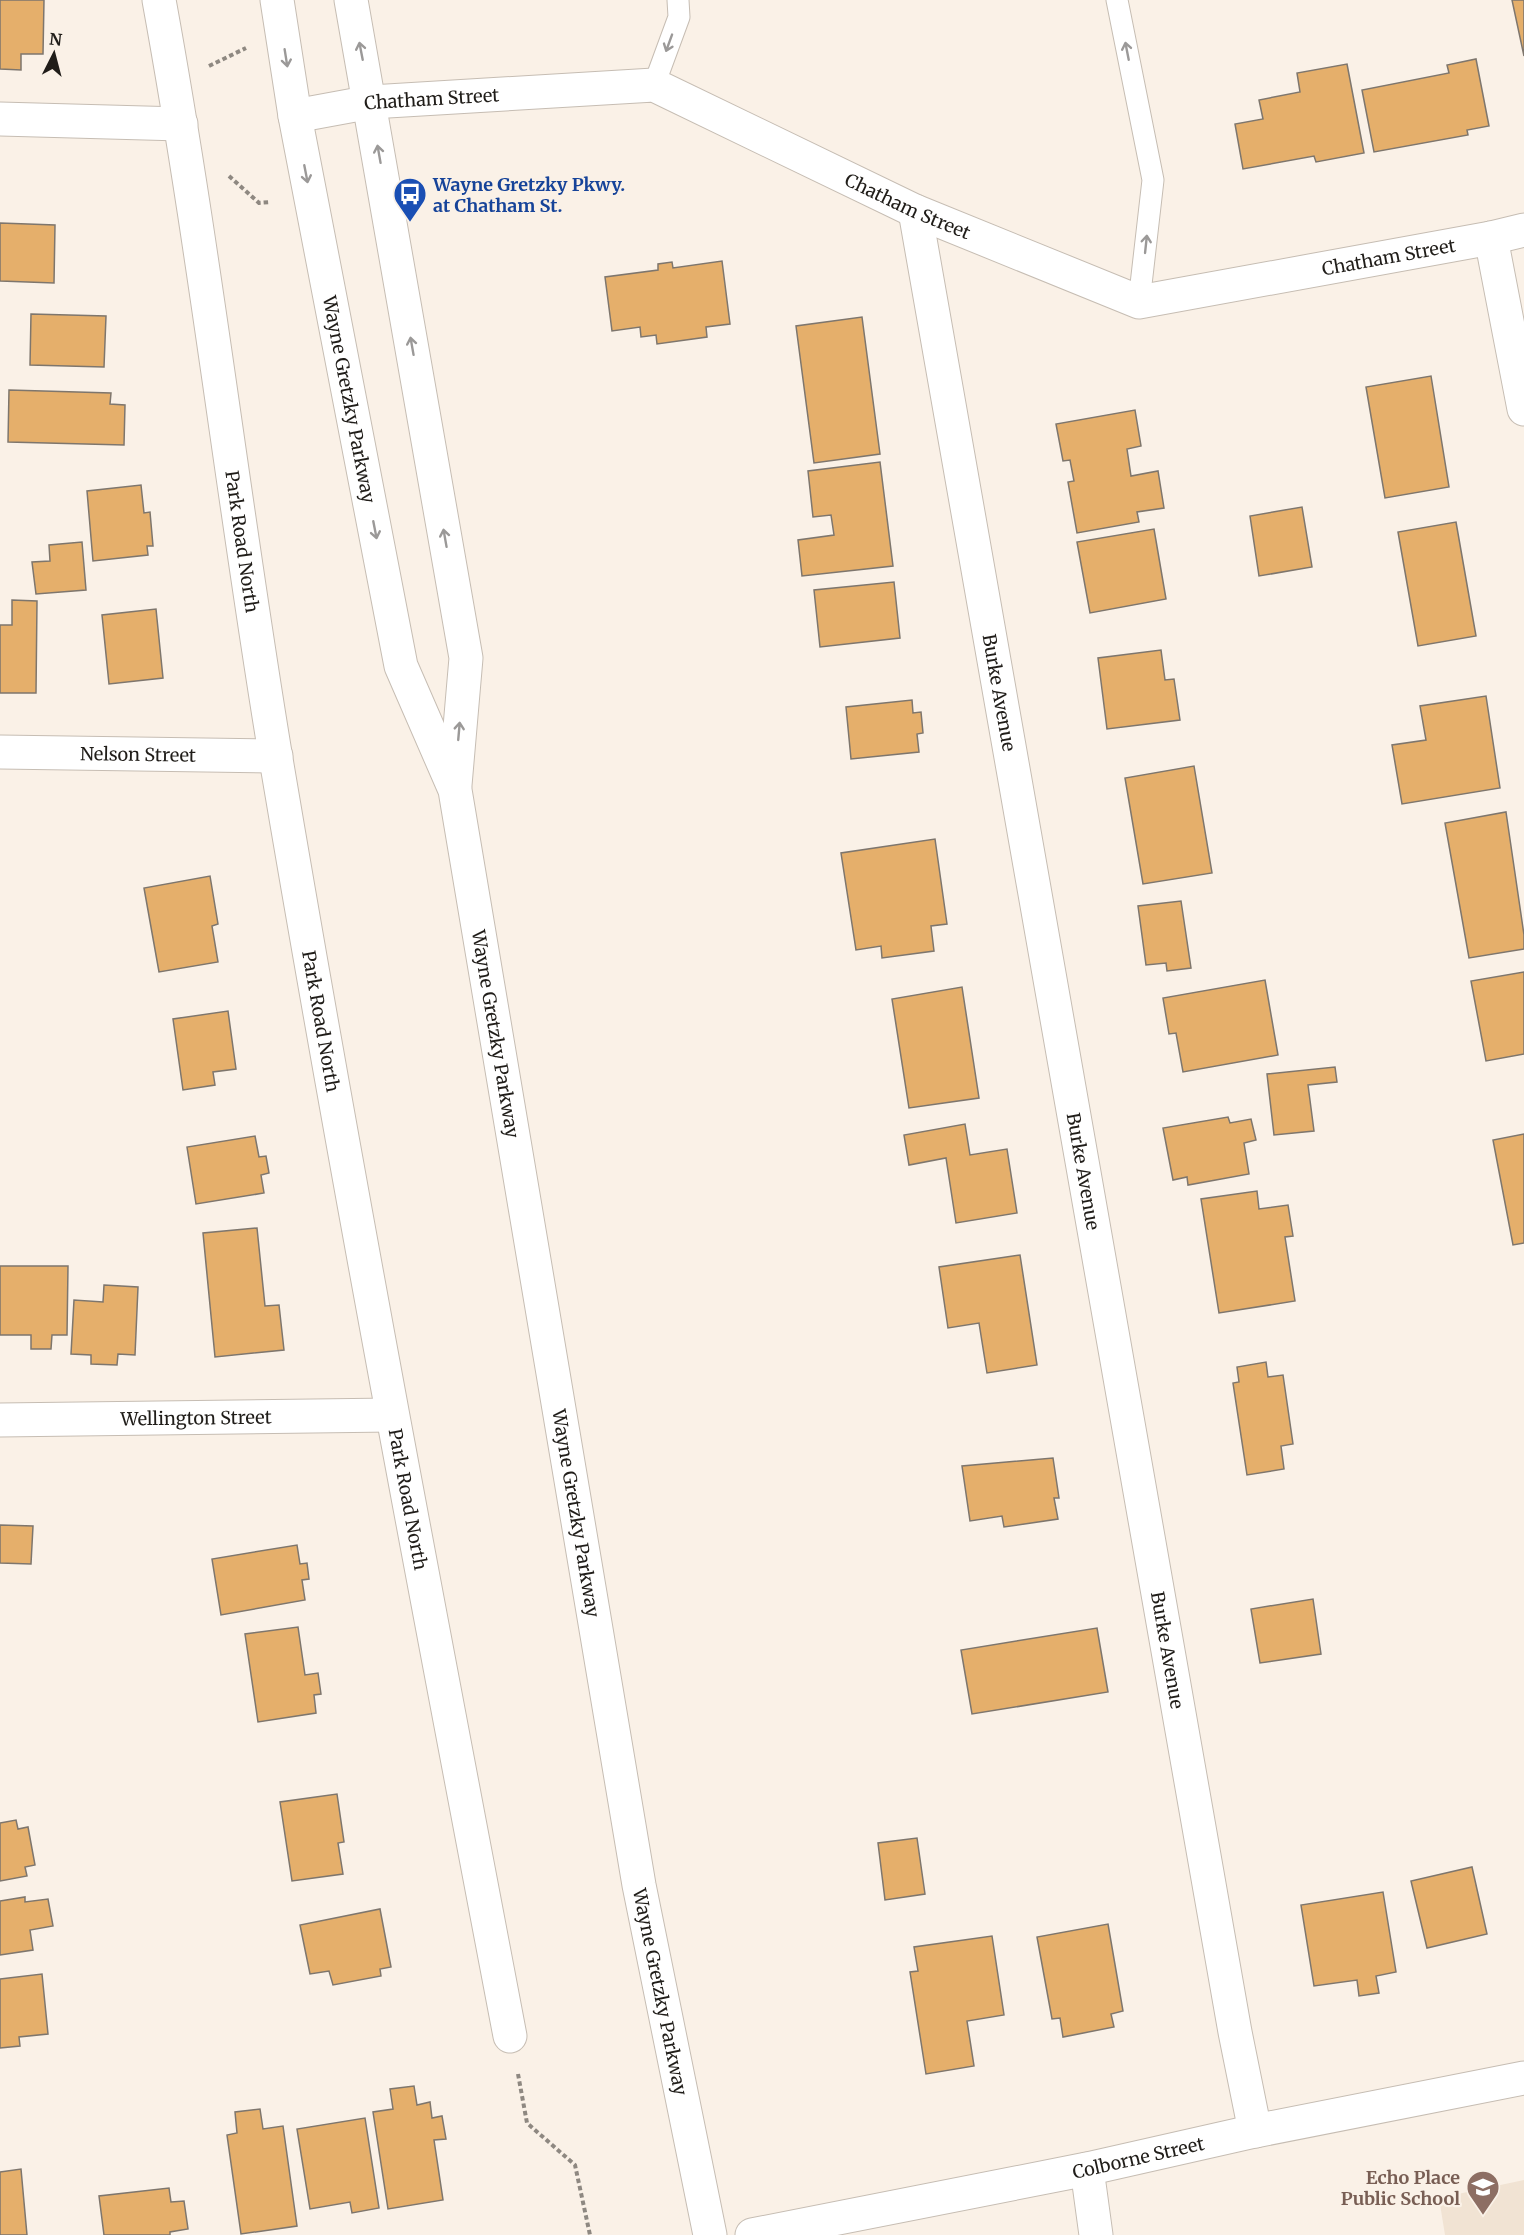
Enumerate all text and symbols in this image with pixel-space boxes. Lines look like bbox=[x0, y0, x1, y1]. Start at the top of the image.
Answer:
north arrow bbox=[24, 24, 84, 84]
text: N bbox=[48, 28, 63, 50]
one-way arrow bbox=[663, 33, 674, 52]
one-way arrow bbox=[355, 42, 366, 62]
one-way arrow bbox=[1121, 42, 1133, 61]
one-way arrow bbox=[281, 47, 292, 67]
street label: Chatham Street bbox=[362, 83, 500, 115]
one-way arrow bbox=[374, 145, 385, 164]
one-way arrow bbox=[301, 163, 312, 183]
street label: Chatham Street bbox=[841, 167, 974, 244]
place label: Wayne Gretzky Pkwy. at Chatham St. bbox=[432, 173, 625, 217]
bus stop icon: Wayne Gretzky Pkwy. at Chatham St. bbox=[392, 176, 428, 223]
street label: Chatham Street bbox=[1320, 233, 1457, 280]
one-way arrow bbox=[1140, 234, 1151, 254]
street label: Wayne Gretzky Parkway bbox=[318, 293, 381, 505]
one-way arrow bbox=[407, 337, 418, 356]
street label: Park Road North bbox=[221, 469, 264, 614]
one-way arrow bbox=[370, 520, 381, 539]
one-way arrow bbox=[439, 529, 450, 549]
street label: Burke Avenue bbox=[978, 632, 1021, 753]
one-way arrow bbox=[454, 722, 465, 742]
street label: Nelson Street bbox=[80, 742, 196, 766]
street label: Wayne Gretzky Parkway bbox=[467, 927, 525, 1140]
street label: Park Road North bbox=[298, 948, 345, 1094]
street label: Burke Avenue bbox=[1062, 1111, 1105, 1232]
street label: Wellington Street bbox=[119, 1405, 272, 1430]
street label: Wayne Gretzky Parkway bbox=[548, 1406, 605, 1619]
street label: Park Road North bbox=[384, 1427, 433, 1572]
street label: Burke Avenue bbox=[1146, 1589, 1189, 1710]
street label: Wayne Gretzky Parkway bbox=[628, 1885, 693, 2098]
street label: Colborne Street bbox=[1070, 2131, 1206, 2183]
place label: Echo Place Public School bbox=[1341, 2166, 1460, 2210]
school or university icon: Echo Place Public School bbox=[1465, 2169, 1501, 2216]

